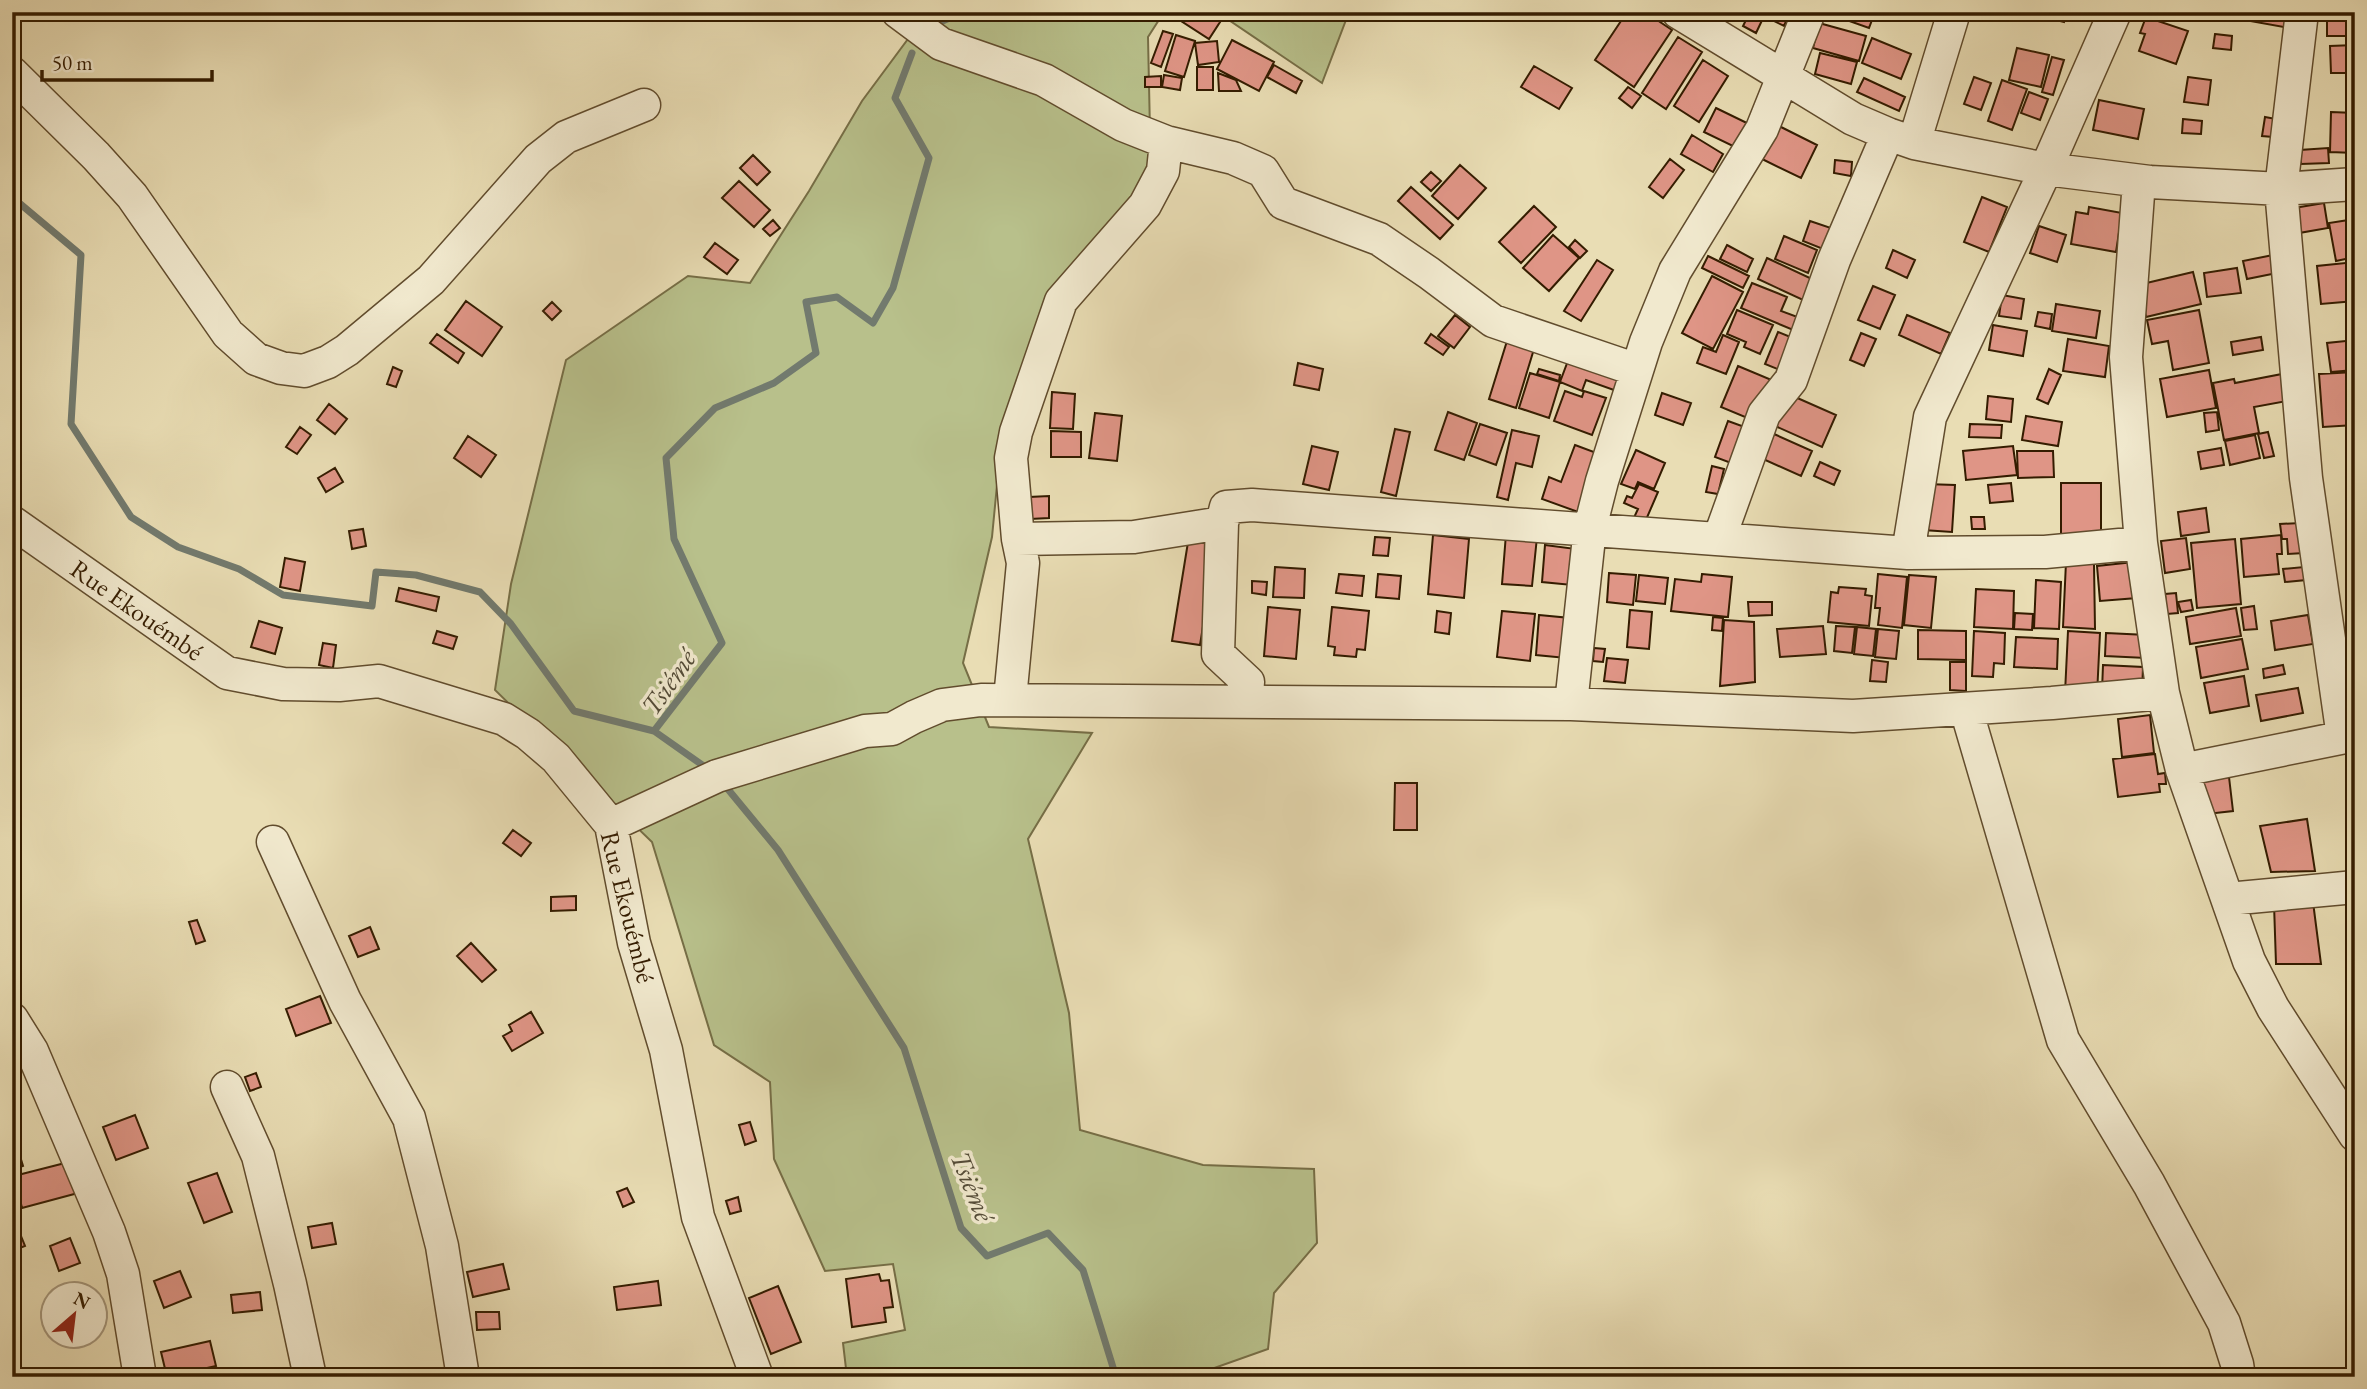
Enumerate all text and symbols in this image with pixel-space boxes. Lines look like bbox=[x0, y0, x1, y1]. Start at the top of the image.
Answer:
scale bar bbox=[42, 38, 212, 82]
text: 50 m bbox=[52, 49, 93, 76]
street label: Rue Ekouémbé bbox=[64, 552, 210, 668]
water label: Tsiémé bbox=[632, 640, 705, 722]
street label: Rue Ekouémbé bbox=[593, 828, 663, 986]
water label: Tsiémé bbox=[943, 1145, 1004, 1229]
north arrow bbox=[38, 1280, 108, 1350]
text: N bbox=[69, 1286, 95, 1315]

